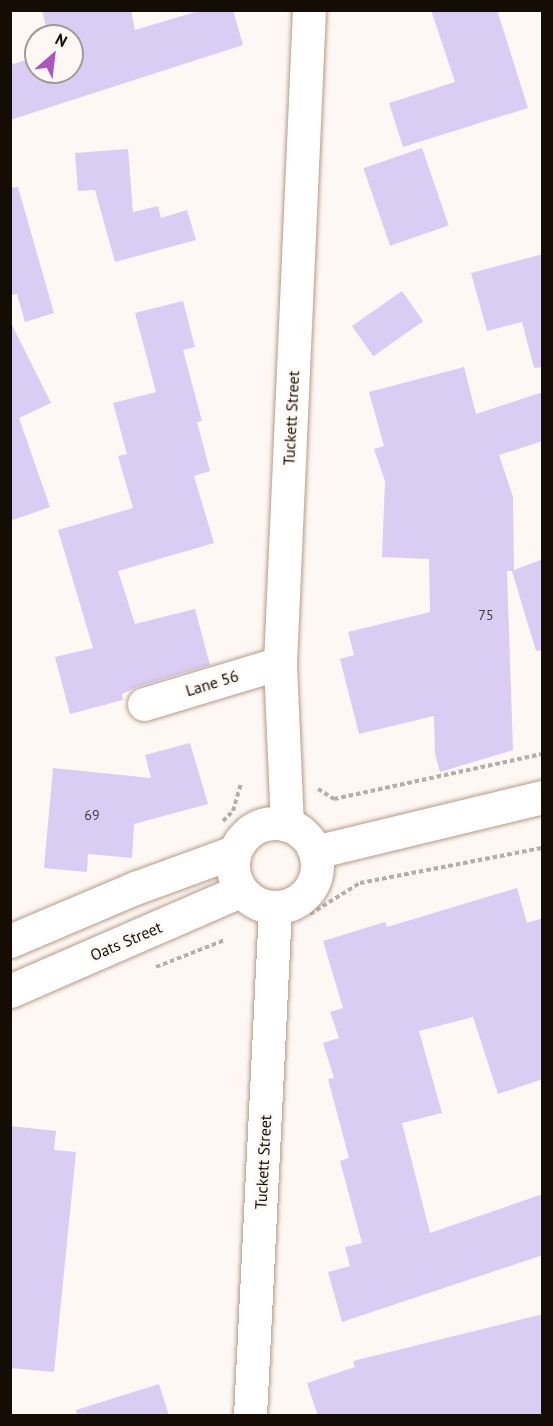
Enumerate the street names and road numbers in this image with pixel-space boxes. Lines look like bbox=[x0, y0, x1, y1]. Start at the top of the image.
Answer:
street label: Tuckett Street bbox=[279, 370, 303, 466]
street label: Lane 56 bbox=[183, 666, 241, 700]
street label: Oats Street bbox=[87, 917, 165, 965]
street label: Tuckett Street bbox=[251, 1114, 275, 1210]

